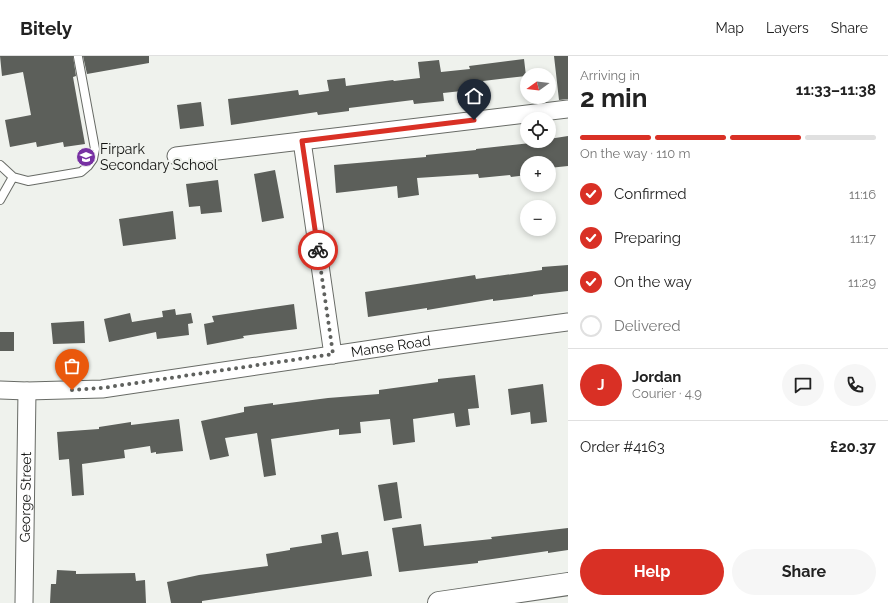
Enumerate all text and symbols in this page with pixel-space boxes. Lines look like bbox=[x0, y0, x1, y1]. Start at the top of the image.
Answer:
text: Bitely bbox=[20, 17, 72, 39]
text: Map bbox=[716, 20, 744, 36]
text: Layers bbox=[766, 20, 809, 36]
text: Share bbox=[831, 20, 868, 36]
north arrow bbox=[520, 68, 556, 104]
map controls bbox=[520, 68, 556, 236]
text: Arriving in bbox=[580, 68, 640, 83]
pin bbox=[457, 79, 491, 120]
text: 11:33–11:38 bbox=[796, 81, 876, 99]
text: 2 min bbox=[580, 83, 647, 113]
icon: home bbox=[463, 85, 485, 107]
button: locate bbox=[520, 112, 556, 148]
place label: Firpark Secondary School bbox=[100, 141, 218, 173]
school or university icon: Firpark Secondary School bbox=[75, 146, 97, 168]
text: On the way · 110 m bbox=[580, 146, 691, 161]
button: + bbox=[520, 156, 556, 192]
icon: check bbox=[580, 183, 602, 205]
text: Confirmed bbox=[614, 185, 687, 203]
text: 11:16 bbox=[849, 187, 876, 202]
button: − bbox=[520, 200, 556, 236]
icon: check bbox=[580, 227, 602, 249]
text: Preparing bbox=[614, 229, 681, 247]
courier bbox=[298, 230, 338, 270]
text: 11:17 bbox=[850, 231, 876, 246]
icon: bike bbox=[307, 239, 329, 261]
icon: check bbox=[580, 271, 602, 293]
text: On the way bbox=[614, 273, 692, 291]
text: 11:29 bbox=[848, 275, 876, 290]
text: Delivered bbox=[614, 317, 681, 335]
street label: Manse Road bbox=[350, 332, 432, 360]
pin bbox=[55, 349, 89, 390]
icon: bag bbox=[61, 355, 83, 377]
button: chat bbox=[782, 364, 824, 406]
button: phone bbox=[834, 364, 876, 406]
text: Jordan bbox=[632, 368, 681, 386]
text: J bbox=[597, 376, 605, 394]
text: Courier · 4.9 bbox=[632, 386, 702, 401]
text: Order #4163 bbox=[580, 438, 665, 456]
text: £20.37 bbox=[830, 438, 876, 456]
street label: George Street bbox=[17, 451, 34, 542]
button: Help bbox=[580, 549, 724, 595]
button: Share bbox=[732, 549, 876, 595]

